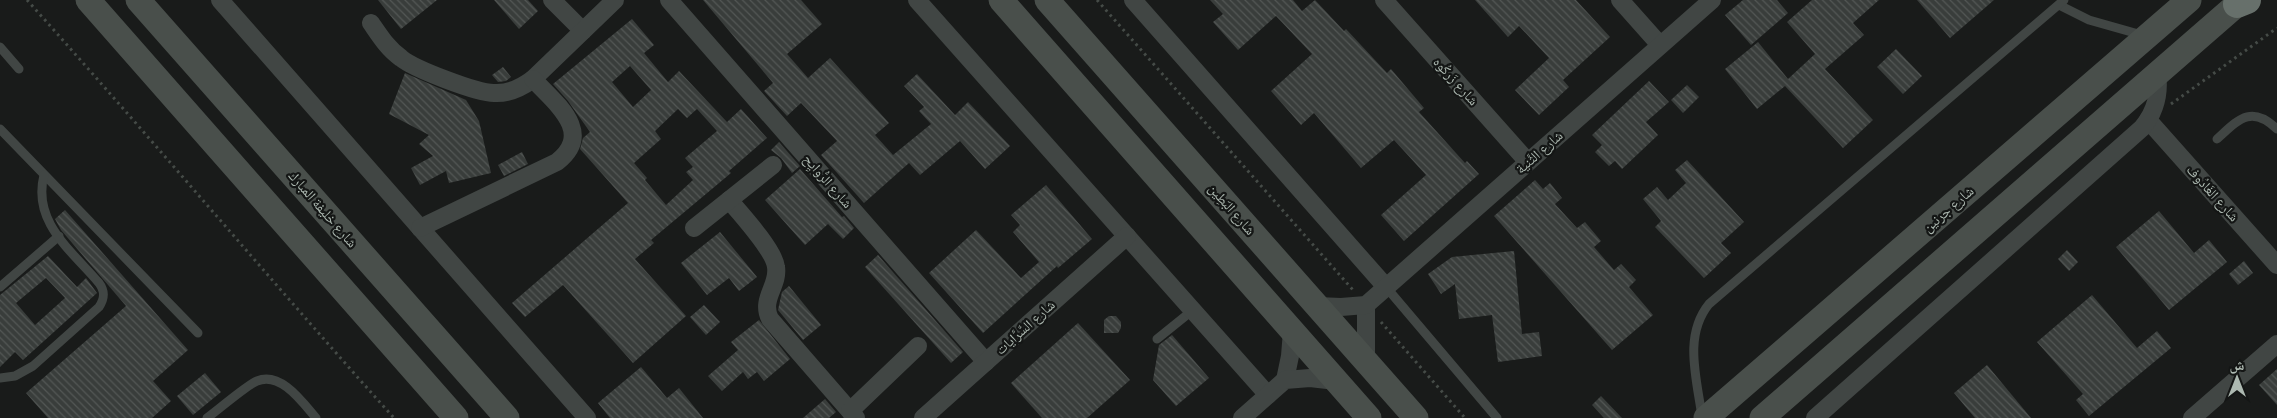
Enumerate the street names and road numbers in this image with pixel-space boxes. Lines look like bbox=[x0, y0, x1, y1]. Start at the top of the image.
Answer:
street label: شارع زَركُوه bbox=[1429, 53, 1482, 110]
street label: شارع الثَّنية bbox=[1512, 127, 1567, 178]
street label: شارع الرُّوايِح bbox=[798, 150, 857, 213]
street label: شارع الغَادُوف bbox=[2182, 161, 2243, 226]
street label: شارع خليفة المبارك bbox=[284, 167, 361, 252]
street label: شارع البَطِين bbox=[1204, 179, 1259, 239]
street label: شارع جرنين bbox=[1919, 182, 1978, 237]
street label: شارع السَّرَّايات bbox=[992, 296, 1059, 359]

